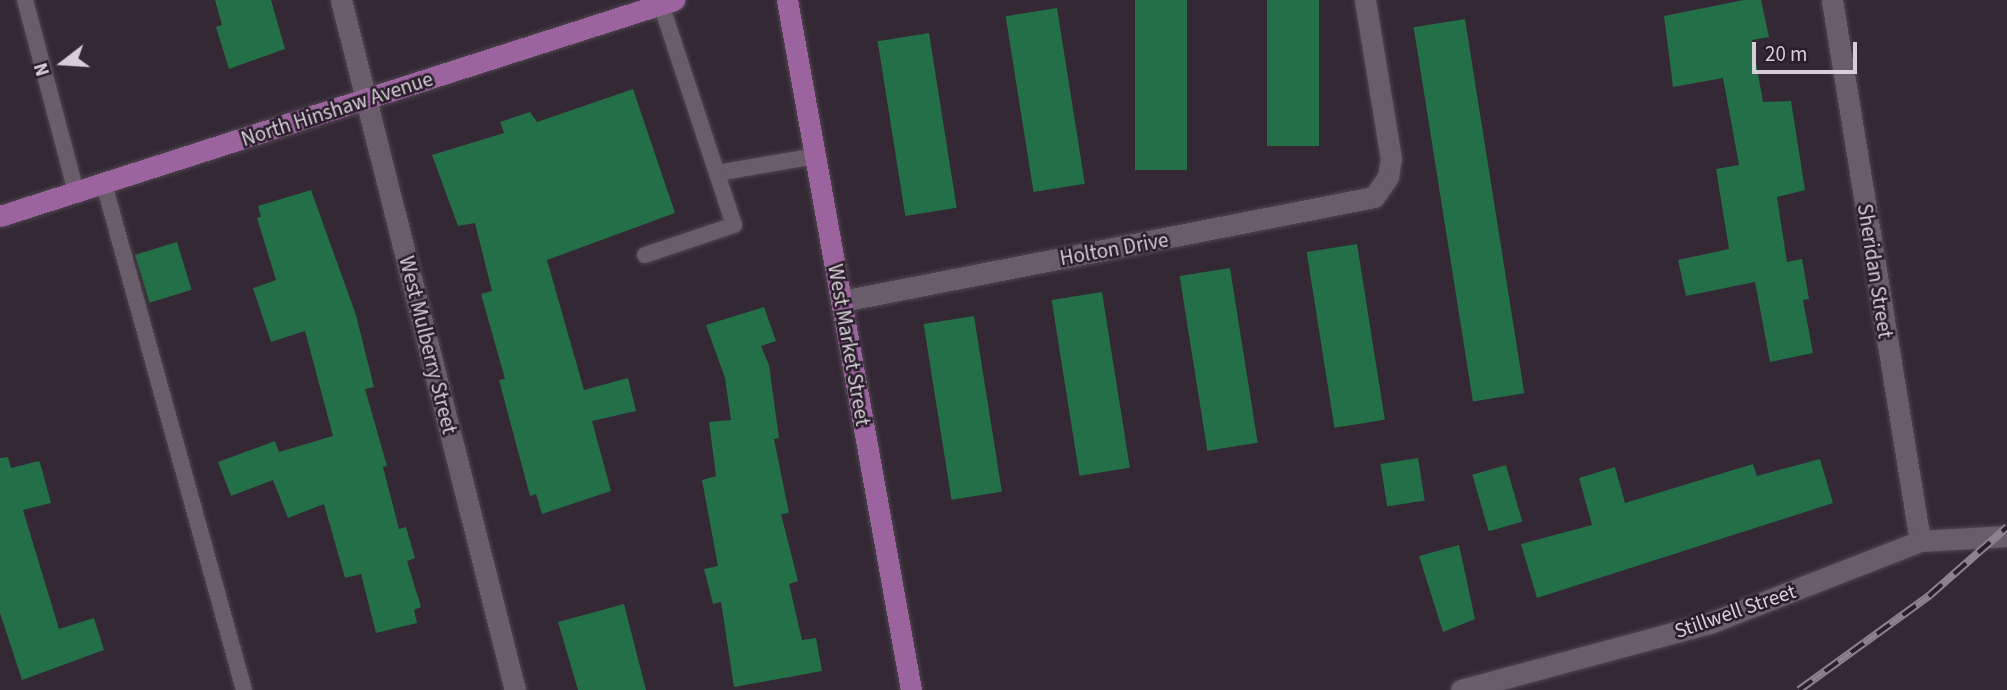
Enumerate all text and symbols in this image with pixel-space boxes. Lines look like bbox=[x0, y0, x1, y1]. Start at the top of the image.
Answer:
north arrow bbox=[28, 28, 98, 98]
scale bar bbox=[1755, 28, 1860, 72]
text: 20 m bbox=[1765, 39, 1807, 69]
text: N bbox=[28, 59, 57, 79]
street label: North Hinshaw Avenue bbox=[238, 66, 436, 152]
street label: Sheridan Street bbox=[1852, 202, 1898, 340]
street label: Holton Drive bbox=[1058, 227, 1170, 271]
street label: West Mulberry Street bbox=[394, 253, 462, 437]
street label: West Market Street bbox=[822, 262, 876, 428]
street label: Stillwell Street bbox=[1671, 578, 1799, 644]

